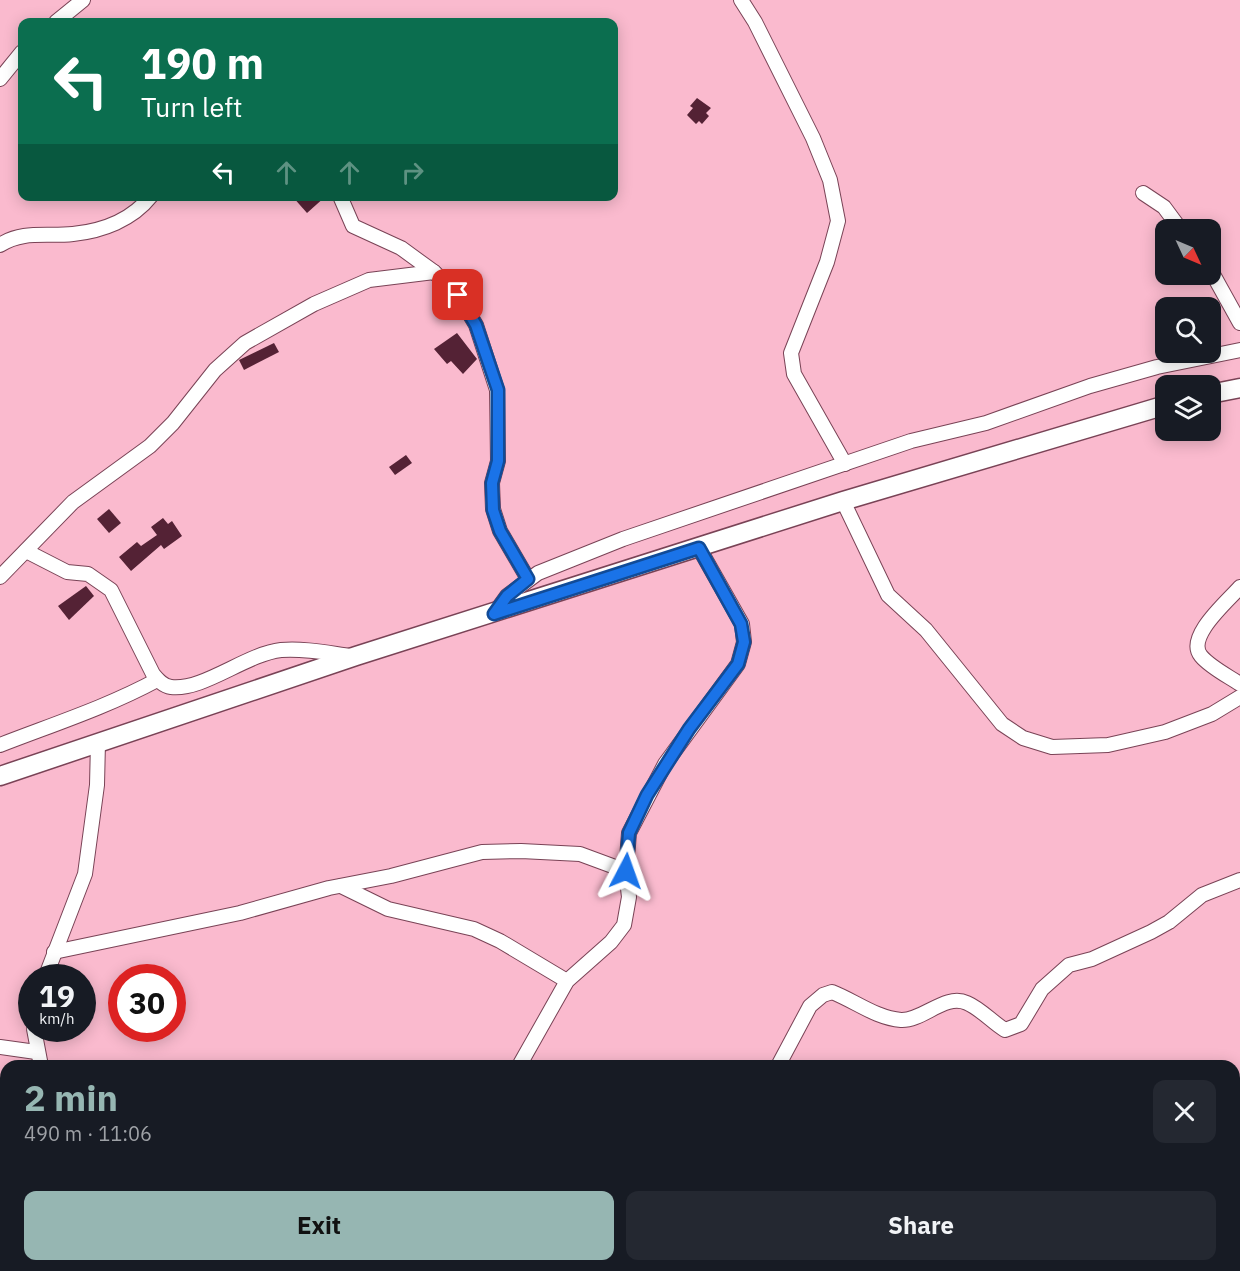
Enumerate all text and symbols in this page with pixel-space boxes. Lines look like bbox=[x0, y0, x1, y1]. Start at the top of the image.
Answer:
text: 190 m bbox=[141, 36, 264, 91]
icon: left bbox=[42, 42, 120, 120]
text: Turn left bbox=[141, 89, 242, 124]
icon: left bbox=[207, 156, 240, 189]
icon: ahead bbox=[270, 156, 303, 189]
icon: ahead bbox=[333, 156, 366, 189]
icon: right bbox=[396, 156, 429, 189]
north arrow bbox=[1155, 219, 1221, 285]
map controls bbox=[1155, 219, 1221, 441]
pin bbox=[432, 269, 483, 320]
icon: arrive bbox=[441, 278, 474, 311]
button: search bbox=[1155, 297, 1221, 363]
button: layers bbox=[1155, 375, 1221, 441]
position arrow bbox=[594, 839, 658, 903]
speed limit sign: 30 bbox=[108, 964, 186, 1042]
text: 19 bbox=[39, 976, 75, 1015]
text: km/h bbox=[39, 1009, 75, 1028]
text: 2 min bbox=[24, 1074, 118, 1121]
button: close bbox=[1153, 1080, 1216, 1143]
text: 490 m · 11:06 bbox=[24, 1120, 152, 1147]
button: Exit bbox=[24, 1191, 614, 1260]
button: Share bbox=[626, 1191, 1216, 1260]

